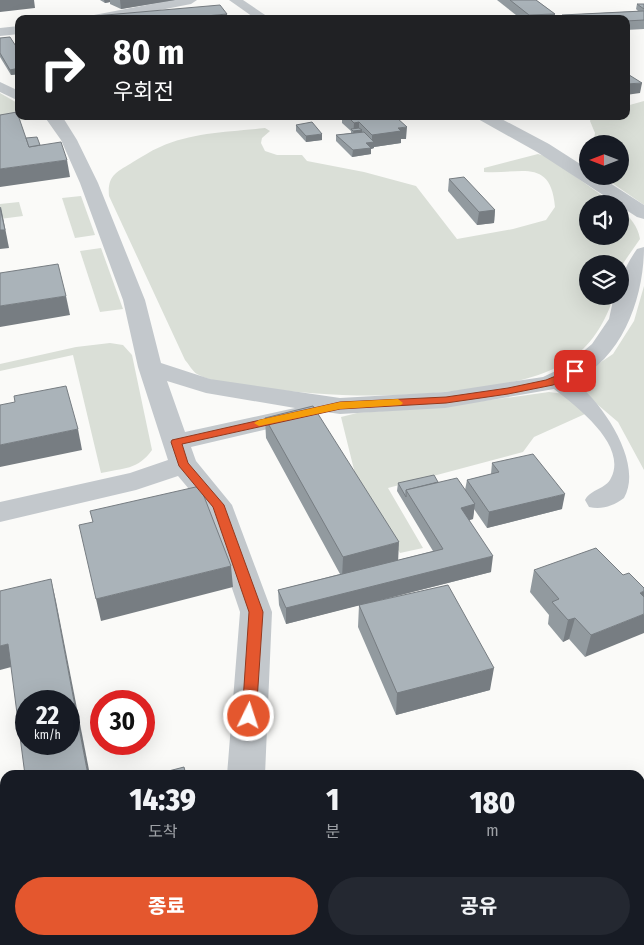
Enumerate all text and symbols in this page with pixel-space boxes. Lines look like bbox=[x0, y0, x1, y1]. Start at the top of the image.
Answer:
text: 80 m bbox=[113, 31, 185, 73]
icon: right bbox=[30, 35, 95, 100]
text: 우회전 bbox=[113, 78, 174, 105]
north arrow bbox=[579, 135, 629, 185]
map controls bbox=[579, 135, 629, 305]
button: sound bbox=[579, 195, 629, 245]
button: layers bbox=[579, 255, 629, 305]
pin bbox=[554, 350, 596, 392]
icon: arrive bbox=[561, 357, 589, 385]
position arrow bbox=[222, 689, 274, 741]
speed limit sign: 30 bbox=[90, 690, 155, 755]
text: 22 bbox=[36, 701, 59, 731]
text: km/h bbox=[34, 728, 61, 742]
text: 14:39 bbox=[130, 782, 196, 818]
text: 1 bbox=[326, 782, 339, 818]
text: 180 bbox=[470, 785, 515, 821]
text: m bbox=[486, 821, 499, 840]
text: 도착 bbox=[148, 822, 177, 841]
text: 분 bbox=[325, 822, 340, 841]
button: 종료 bbox=[15, 877, 318, 935]
button: 공유 bbox=[328, 877, 630, 935]

